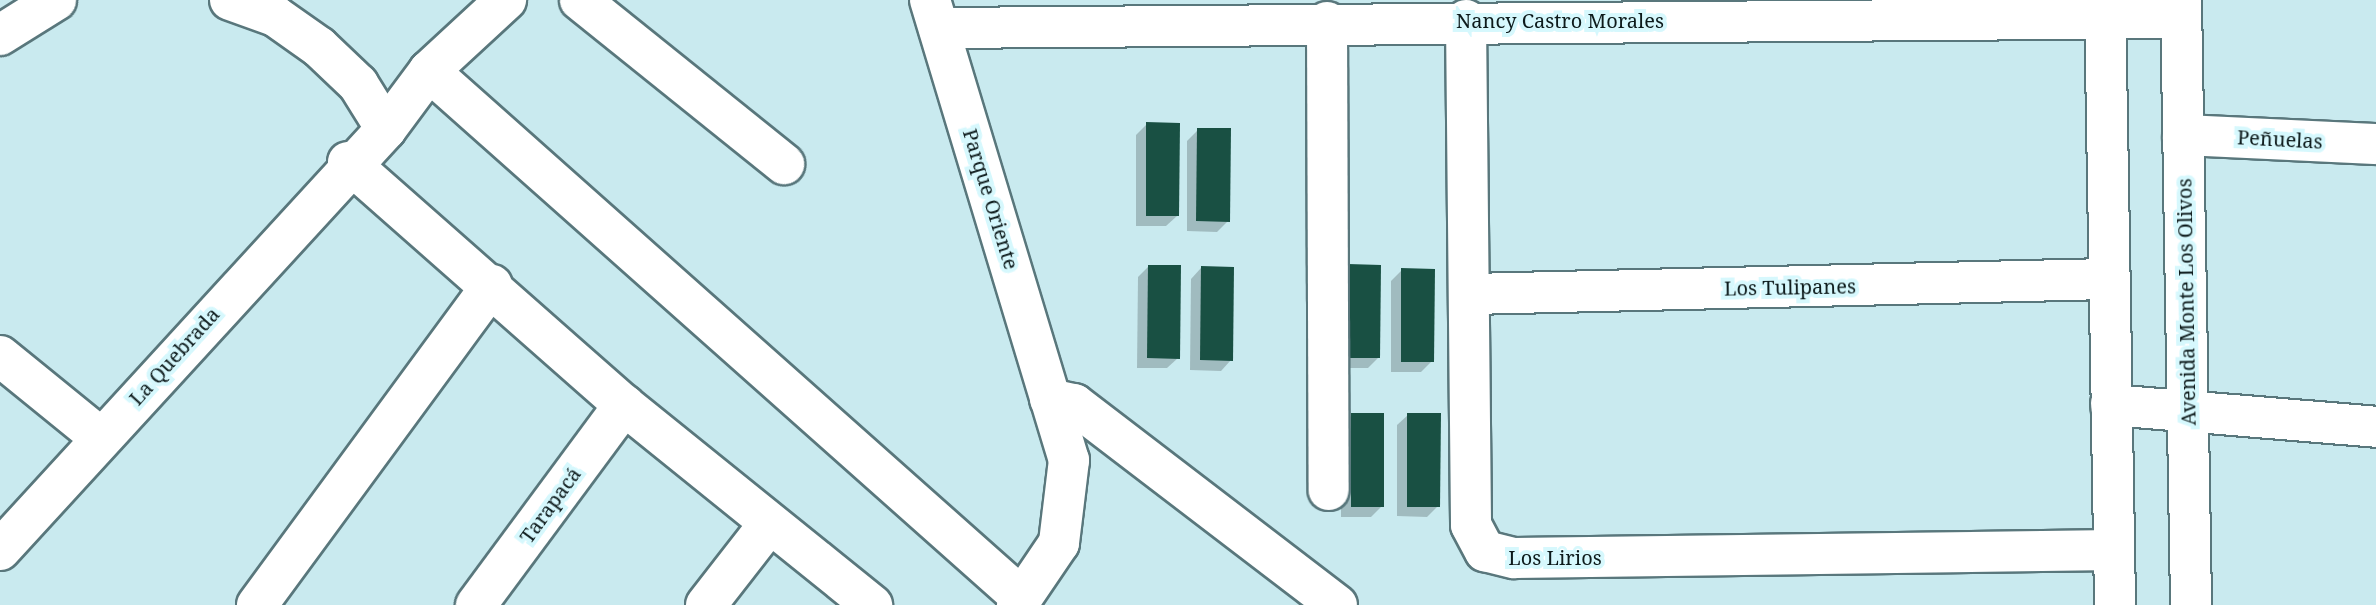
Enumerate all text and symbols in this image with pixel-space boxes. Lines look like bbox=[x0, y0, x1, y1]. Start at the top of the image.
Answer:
street label: Nancy Castro Morales bbox=[1456, 8, 1664, 32]
street label: Peñuelas bbox=[2237, 125, 2323, 153]
street label: Parque Oriente bbox=[958, 126, 1024, 272]
street label: Avenida Monte Los Olivos bbox=[2172, 178, 2200, 426]
street label: Los Tulipanes bbox=[1724, 274, 1856, 300]
street label: La Quebrada bbox=[124, 302, 224, 410]
street label: Tarapacá bbox=[514, 462, 586, 548]
street label: Los Lirios bbox=[1508, 545, 1602, 569]

